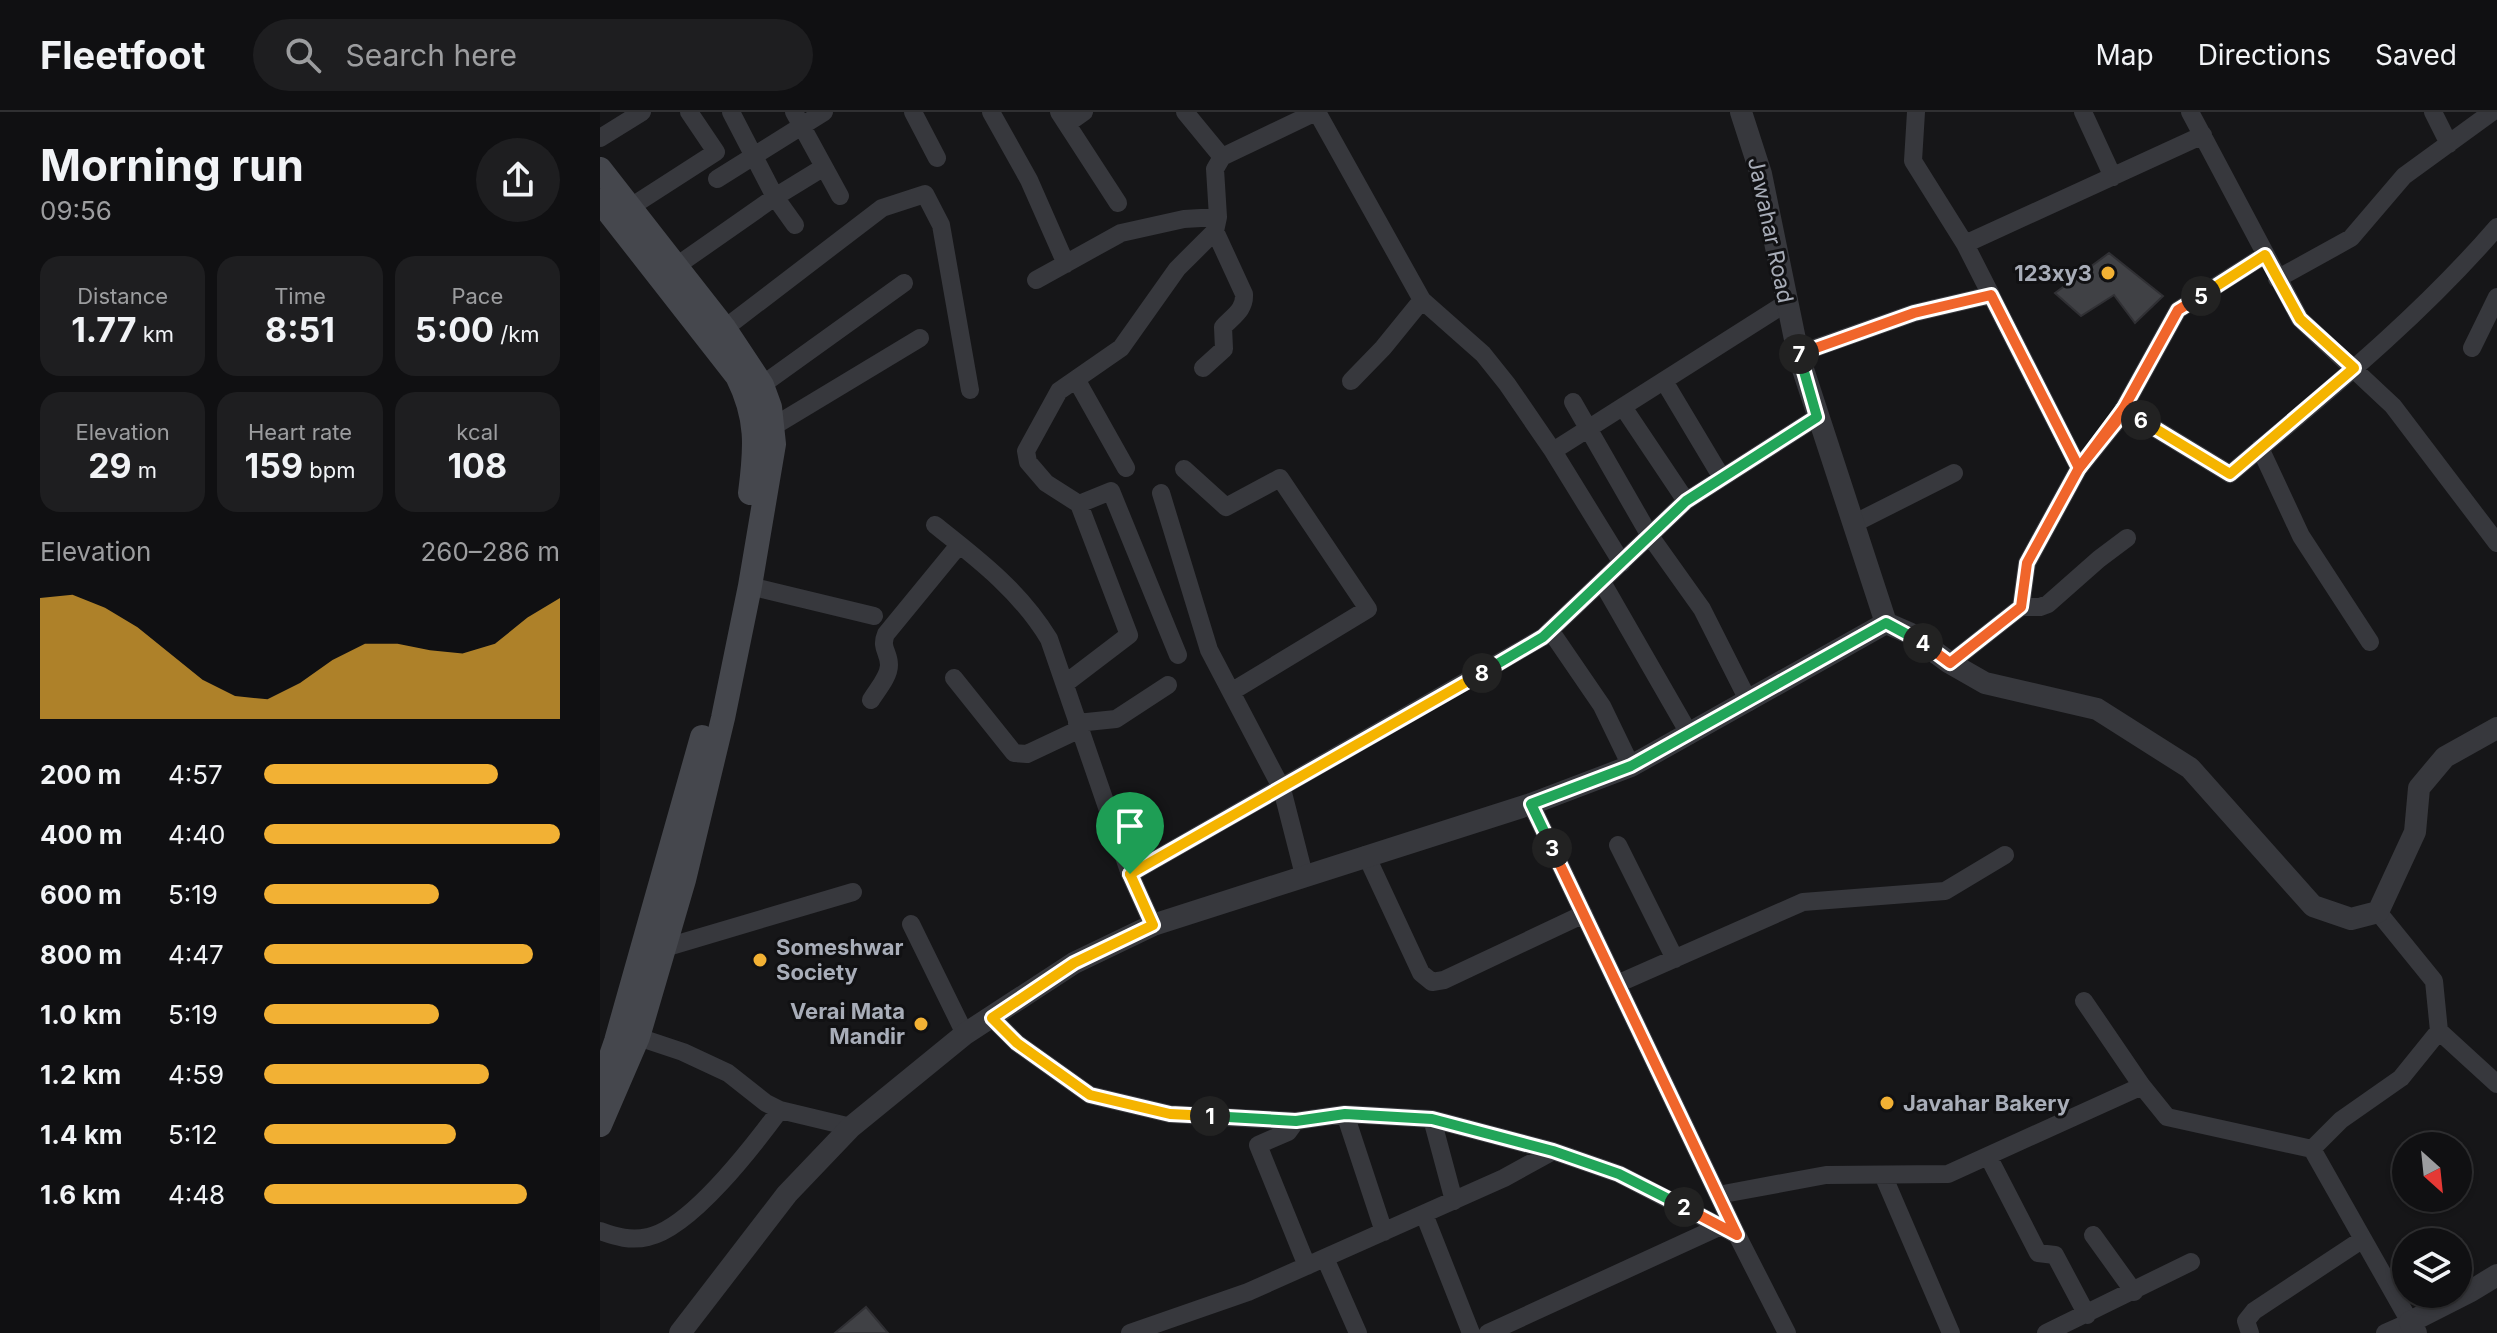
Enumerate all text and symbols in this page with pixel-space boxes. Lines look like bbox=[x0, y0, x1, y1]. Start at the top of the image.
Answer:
search box bbox=[253, 19, 813, 91]
text: Fleetfoot bbox=[40, 32, 205, 78]
icon: search bbox=[281, 33, 325, 77]
text: Search here bbox=[345, 37, 517, 73]
text: Map bbox=[2095, 38, 2154, 72]
text: Directions bbox=[2198, 38, 2331, 72]
text: Saved bbox=[2375, 38, 2457, 72]
text: Morning run bbox=[40, 138, 304, 192]
button: share bbox=[476, 138, 560, 222]
street label: Jawahar Road bbox=[1743, 155, 1799, 305]
text: 09:56 bbox=[40, 195, 112, 226]
place label: 123xy3 bbox=[2014, 260, 2092, 286]
marker: 123xy3 bbox=[2099, 264, 2117, 282]
pin: 5 bbox=[2181, 276, 2221, 316]
text: Distance bbox=[77, 283, 168, 309]
text: Time bbox=[274, 283, 326, 309]
text: Pace bbox=[451, 283, 503, 309]
text: 5 bbox=[2194, 283, 2208, 309]
text: 1.77 bbox=[71, 309, 137, 350]
text: 8:51 bbox=[265, 309, 335, 350]
text: 5:00 bbox=[415, 309, 494, 350]
text: km bbox=[137, 321, 174, 347]
text: /km bbox=[494, 321, 540, 347]
pin: 7 bbox=[1779, 334, 1819, 374]
text: 7 bbox=[1793, 341, 1805, 367]
pin: 6 bbox=[2121, 400, 2161, 440]
text: 6 bbox=[2134, 407, 2148, 433]
text: Elevation bbox=[76, 419, 170, 445]
text: Heart rate bbox=[248, 419, 352, 445]
text: kcal bbox=[456, 419, 498, 445]
text: 29 bbox=[88, 445, 132, 486]
text: 159 bbox=[245, 445, 303, 486]
text: 108 bbox=[447, 445, 507, 486]
text: m bbox=[132, 457, 157, 483]
text: bpm bbox=[303, 457, 355, 483]
text: Elevation bbox=[40, 536, 151, 567]
text: 260–286 m bbox=[420, 536, 560, 567]
pin: 4 bbox=[1903, 623, 1943, 663]
text: 4 bbox=[1916, 630, 1930, 656]
pin: 8 bbox=[1462, 653, 1502, 693]
text: 8 bbox=[1475, 660, 1489, 686]
text: 200 m bbox=[40, 759, 121, 790]
text: 4:57 bbox=[168, 759, 223, 790]
pin bbox=[1096, 792, 1164, 874]
icon: arrive bbox=[1108, 804, 1152, 848]
text: 400 m bbox=[40, 819, 123, 850]
text: 4:40 bbox=[168, 819, 225, 850]
pin: 3 bbox=[1532, 828, 1572, 868]
text: 3 bbox=[1545, 835, 1559, 861]
text: 600 m bbox=[40, 879, 122, 910]
text: 5:19 bbox=[168, 879, 218, 910]
place label: Someshwar Society bbox=[776, 934, 904, 985]
text: 800 m bbox=[40, 939, 122, 970]
text: 4:47 bbox=[168, 939, 224, 970]
marker: Someshwar Society bbox=[751, 951, 769, 969]
place label: Verai Mata Mandir bbox=[790, 998, 905, 1049]
text: 1.0 km bbox=[40, 999, 122, 1030]
text: 5:19 bbox=[168, 999, 218, 1030]
marker: Verai Mata Mandir bbox=[912, 1015, 930, 1033]
text: 1.2 km bbox=[40, 1059, 121, 1090]
text: 4:59 bbox=[168, 1059, 224, 1090]
place label: Javahar Bakery bbox=[1903, 1090, 2070, 1116]
marker: Javahar Bakery bbox=[1878, 1094, 1896, 1112]
pin: 1 bbox=[1190, 1096, 1230, 1136]
text: 1 bbox=[1205, 1103, 1215, 1129]
text: 1.4 km bbox=[40, 1119, 122, 1150]
text: 5:12 bbox=[168, 1119, 218, 1150]
north arrow bbox=[2392, 1132, 2472, 1212]
map controls bbox=[2392, 1132, 2472, 1308]
text: 1.6 km bbox=[40, 1179, 121, 1210]
text: 4:48 bbox=[168, 1179, 225, 1210]
pin: 2 bbox=[1664, 1187, 1704, 1227]
text: 2 bbox=[1677, 1194, 1691, 1220]
button: layers bbox=[2392, 1228, 2472, 1308]

